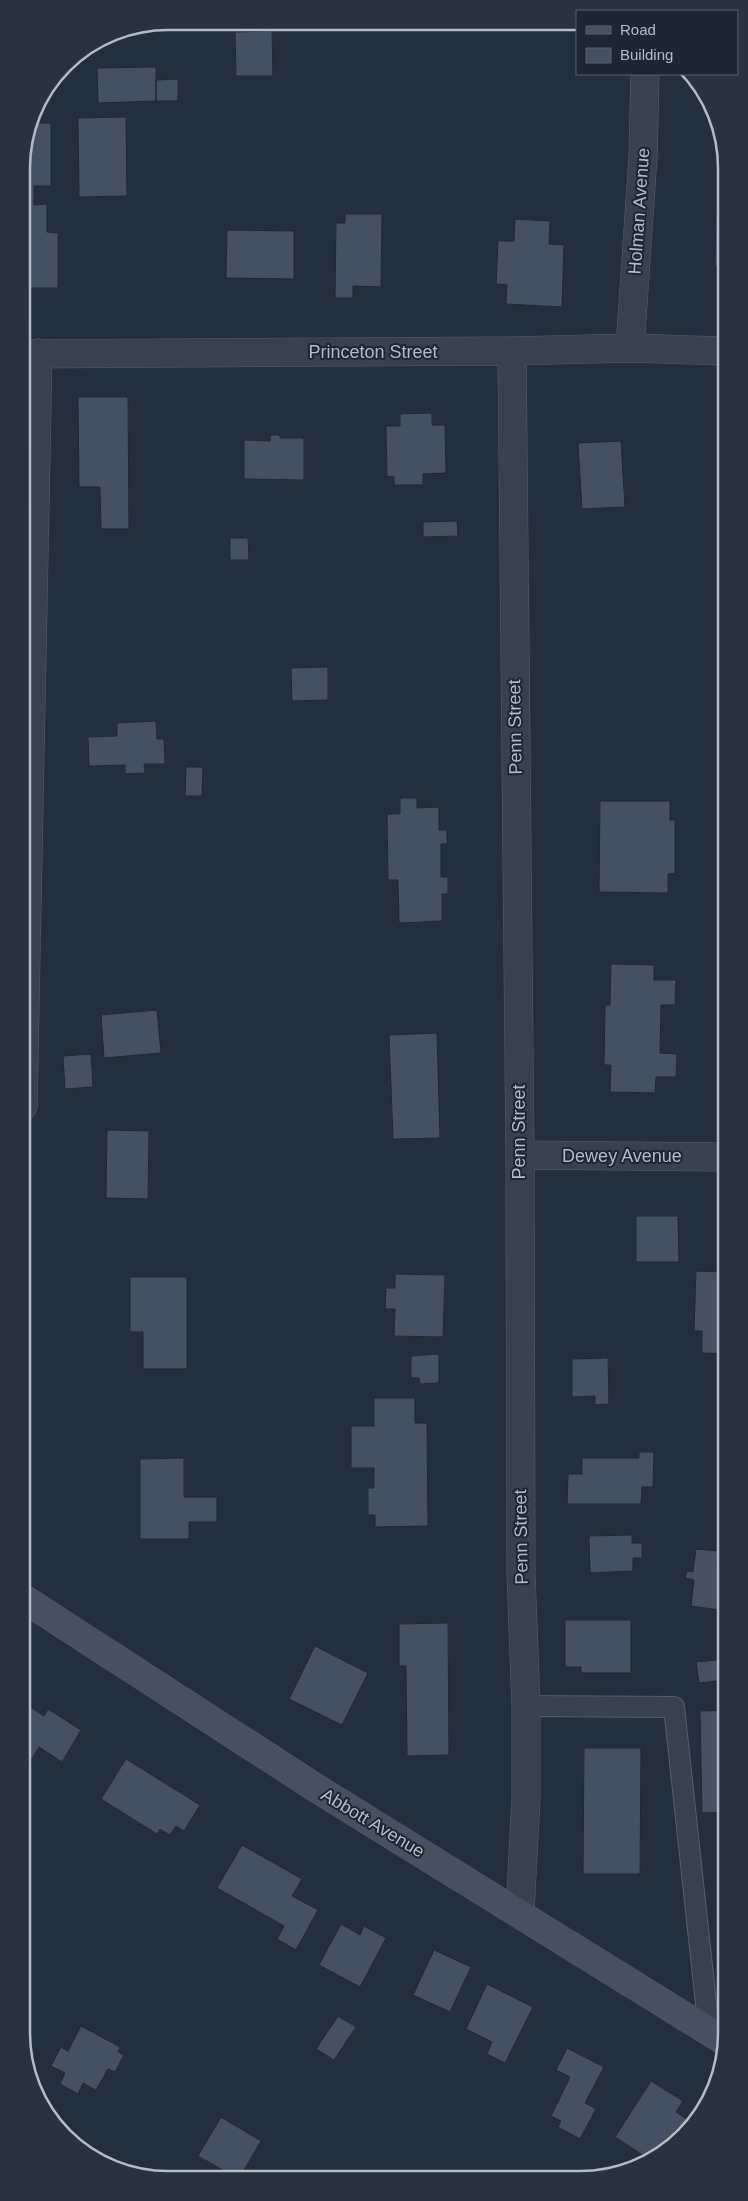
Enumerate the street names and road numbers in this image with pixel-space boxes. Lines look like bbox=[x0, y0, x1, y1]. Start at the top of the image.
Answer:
street label: Holman Avenue bbox=[625, 147, 653, 275]
street label: Princeton Street bbox=[308, 342, 438, 362]
street label: Penn Street bbox=[504, 679, 526, 775]
street label: Penn Street bbox=[509, 1084, 529, 1180]
street label: Dewey Avenue bbox=[562, 1146, 682, 1166]
street label: Penn Street bbox=[510, 1489, 532, 1585]
street label: Abbott Avenue bbox=[318, 1784, 428, 1862]

